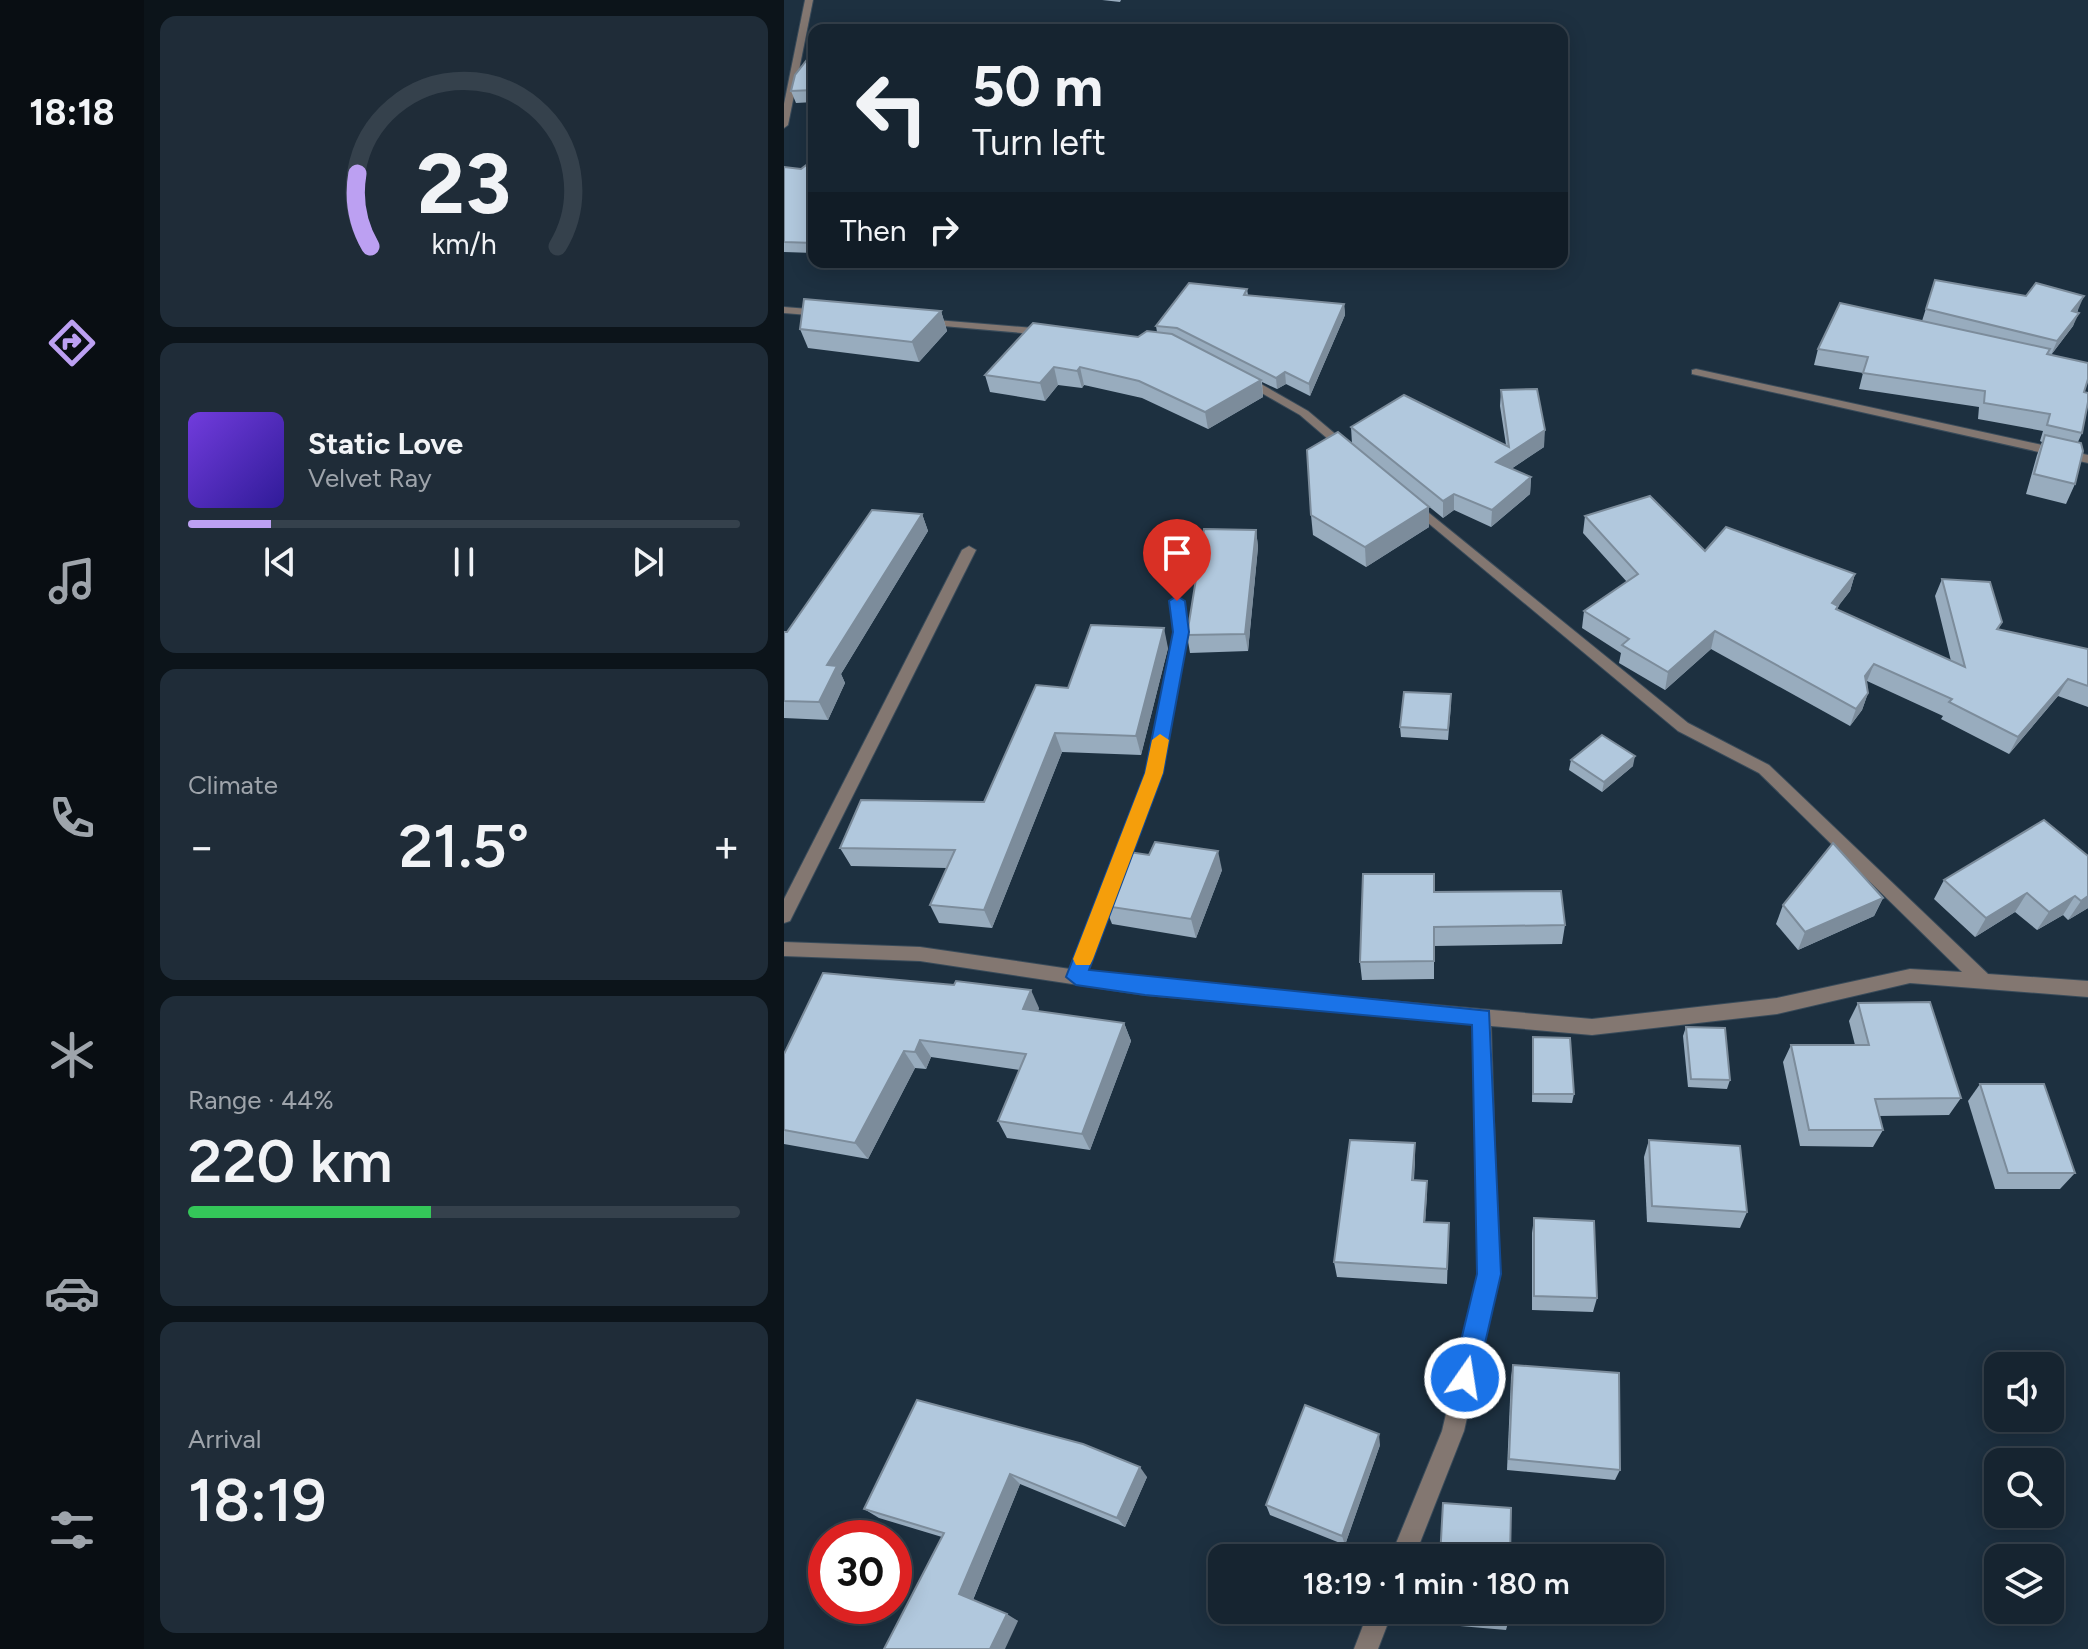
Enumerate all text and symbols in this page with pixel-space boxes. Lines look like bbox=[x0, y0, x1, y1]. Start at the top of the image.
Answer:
text: 50 m bbox=[972, 53, 1103, 120]
icon: left bbox=[840, 56, 944, 160]
text: 18:18 bbox=[29, 91, 115, 134]
text: Turn left bbox=[972, 121, 1106, 164]
text: 23 bbox=[417, 134, 511, 234]
icon: right bbox=[922, 208, 966, 252]
text: Then bbox=[840, 212, 906, 249]
text: km/h bbox=[431, 227, 497, 261]
icon: directions bbox=[44, 315, 100, 371]
text: Static Love bbox=[308, 425, 463, 462]
text: Velvet Ray bbox=[308, 462, 432, 494]
pin bbox=[1143, 519, 1211, 601]
icon: arrive bbox=[1155, 531, 1199, 575]
icon: previous bbox=[258, 540, 302, 584]
icon: pause bbox=[442, 540, 486, 584]
icon: next bbox=[626, 540, 670, 584]
icon: music bbox=[44, 553, 100, 609]
text: Climate bbox=[188, 769, 278, 801]
icon: phone bbox=[44, 790, 100, 846]
text: 21.5° bbox=[399, 810, 529, 882]
text: − bbox=[188, 820, 215, 873]
text: + bbox=[713, 820, 740, 873]
icon: climate bbox=[44, 1027, 100, 1083]
text: Range · 44% bbox=[188, 1084, 334, 1116]
text: 220 km bbox=[188, 1125, 393, 1197]
icon: car bbox=[44, 1265, 100, 1321]
position arrow bbox=[1423, 1336, 1507, 1420]
map controls bbox=[1984, 1352, 2064, 1624]
button: sound bbox=[1984, 1352, 2064, 1432]
text: Arrival bbox=[188, 1423, 261, 1455]
button: search bbox=[1984, 1448, 2064, 1528]
text: 18:19 bbox=[188, 1464, 326, 1536]
icon: filters bbox=[44, 1502, 100, 1558]
speed limit sign: 30 bbox=[808, 1520, 912, 1624]
button: layers bbox=[1984, 1544, 2064, 1624]
text: 18:19 · 1 min · 180 m bbox=[1302, 1565, 1570, 1602]

